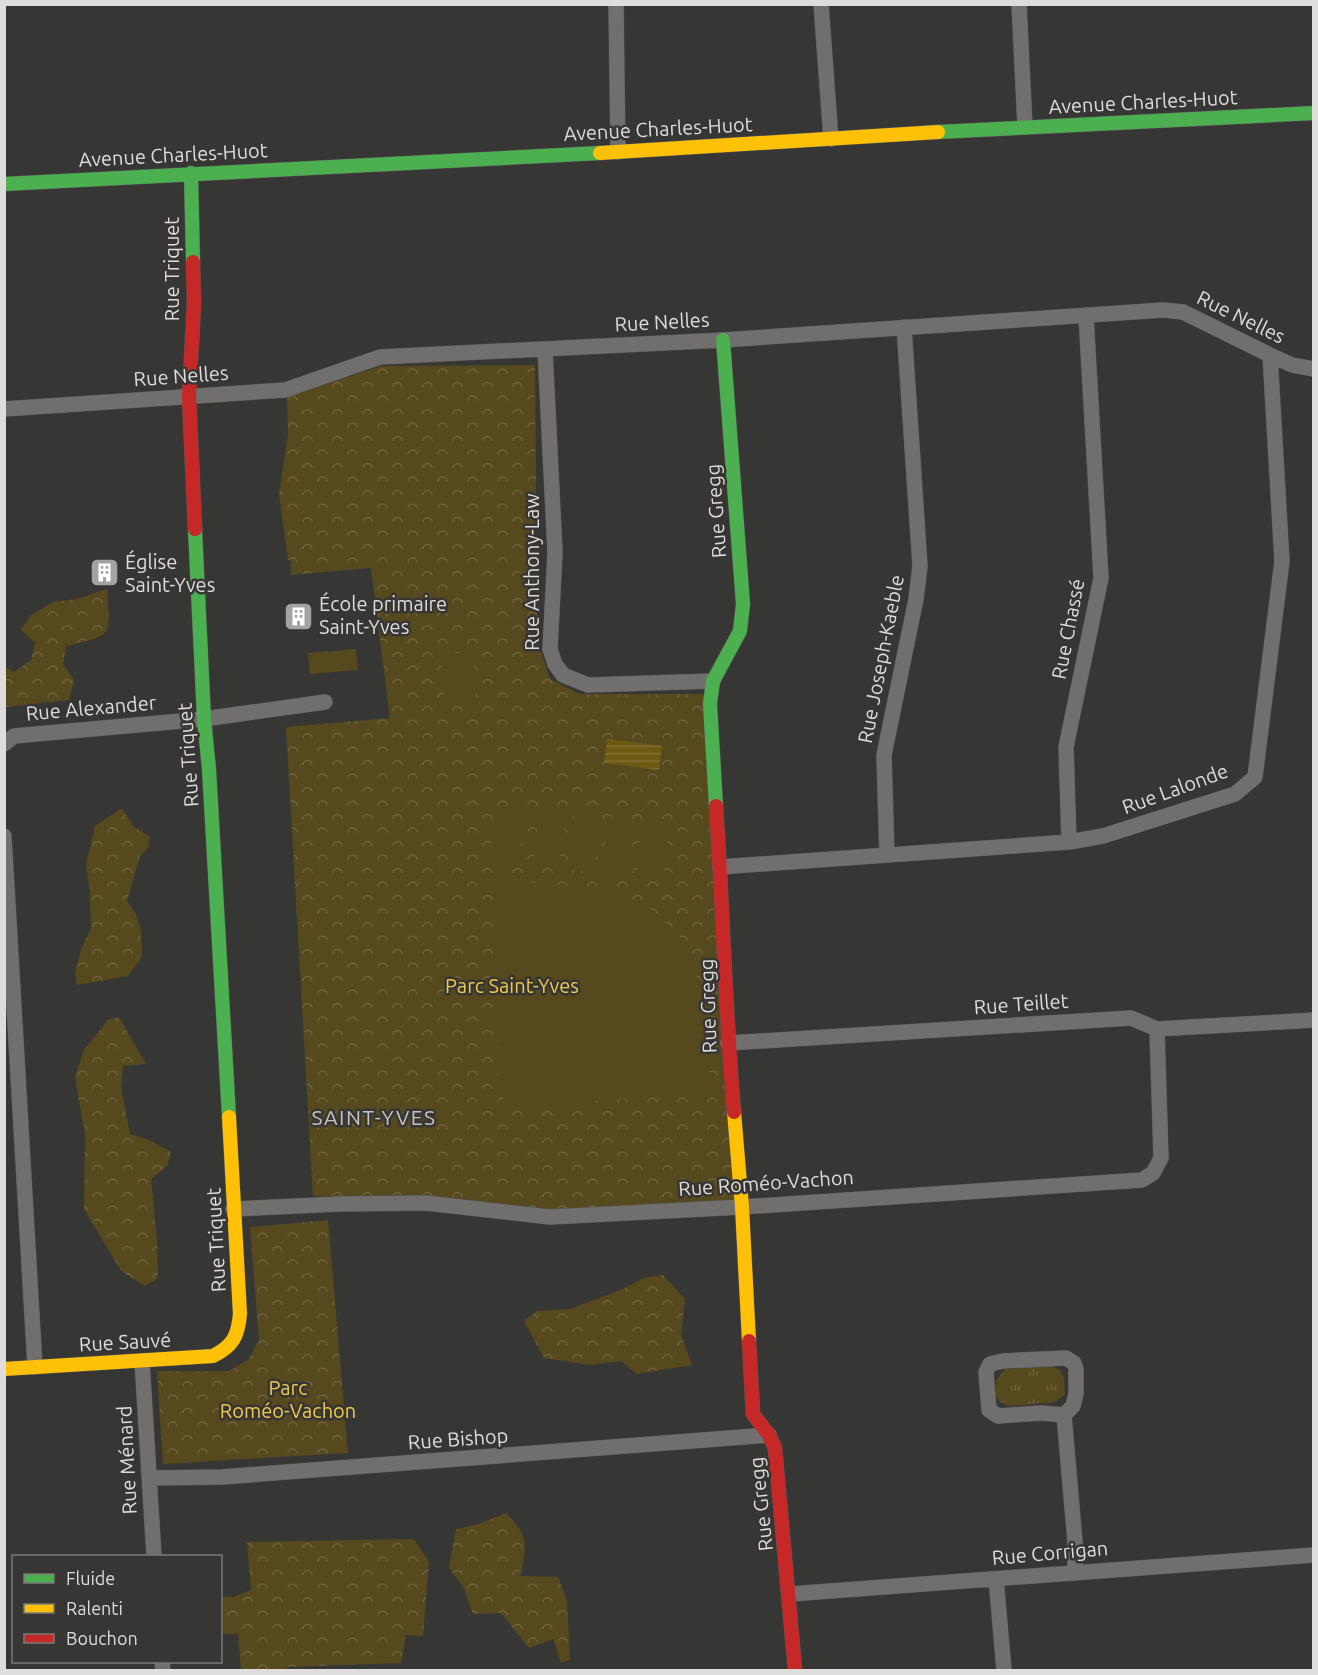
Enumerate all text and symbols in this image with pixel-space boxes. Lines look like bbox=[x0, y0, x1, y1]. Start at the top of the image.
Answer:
street label: Avenue Charles-Huot bbox=[1048, 85, 1238, 118]
street label: Avenue Charles-Huot bbox=[563, 112, 753, 145]
street label: Avenue Charles-Huot bbox=[78, 138, 268, 171]
street label: Rue Triquet bbox=[160, 217, 183, 321]
street label: Rue Nelles bbox=[1193, 285, 1289, 348]
street label: Rue Nelles bbox=[614, 308, 710, 335]
street label: Rue Nelles bbox=[133, 361, 229, 390]
street label: Rue Gregg bbox=[701, 463, 730, 559]
street label: Rue Anthony-Law bbox=[520, 493, 543, 651]
place label: Église Saint-Yves bbox=[125, 550, 215, 596]
building icon: Église Saint-Yves bbox=[88, 557, 120, 589]
street label: Rue Joseph-Kaeble bbox=[853, 573, 908, 745]
street label: Rue Chassé bbox=[1047, 577, 1089, 681]
place label: École primaire Saint-Yves bbox=[319, 592, 447, 638]
building icon: École primaire Saint-Yves bbox=[282, 600, 314, 632]
street label: Rue Alexander bbox=[25, 690, 158, 725]
street label: Rue Triquet bbox=[172, 702, 203, 808]
street label: Rue Lalonde bbox=[1119, 759, 1231, 818]
street label: Rue Gregg bbox=[694, 958, 721, 1054]
park label: Parc Saint-Yves bbox=[445, 974, 579, 997]
street label: Rue Teillet bbox=[973, 989, 1069, 1018]
district label: SAINT-YVES bbox=[311, 1105, 437, 1129]
street label: Rue Roméo-Vachon bbox=[677, 1165, 854, 1200]
street label: Rue Triquet bbox=[201, 1187, 230, 1293]
street label: Rue Sauvé bbox=[78, 1328, 172, 1355]
park label: Parc Roméo-Vachon bbox=[220, 1376, 356, 1422]
street label: Rue Ménard bbox=[112, 1405, 141, 1515]
street label: Rue Bishop bbox=[407, 1424, 509, 1453]
street label: Rue Gregg bbox=[744, 1456, 777, 1552]
street label: Rue Corrigan bbox=[991, 1536, 1109, 1569]
legend bbox=[12, 1555, 222, 1663]
text: Fluide bbox=[66, 1568, 115, 1588]
text: Ralenti bbox=[66, 1598, 123, 1618]
text: Bouchon bbox=[66, 1628, 138, 1648]

